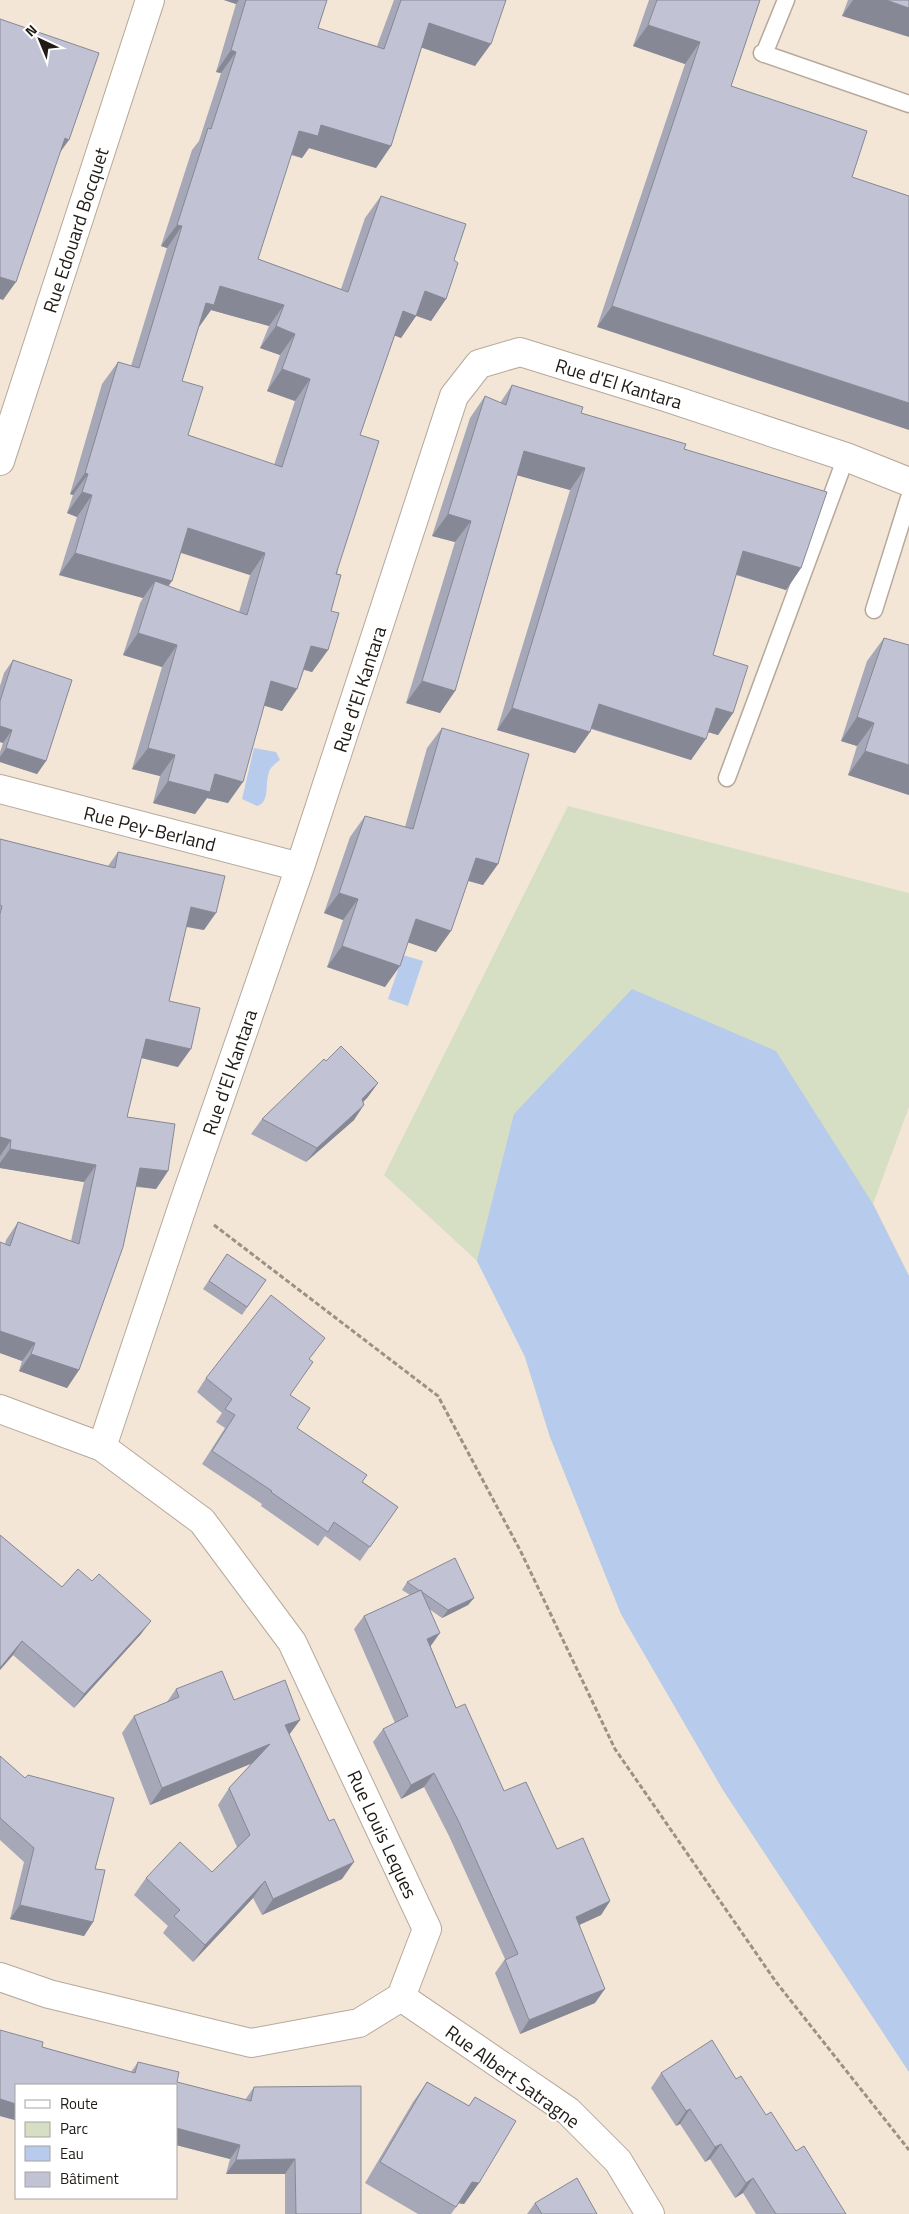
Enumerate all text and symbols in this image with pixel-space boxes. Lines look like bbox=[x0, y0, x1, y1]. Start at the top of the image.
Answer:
north arrow bbox=[15, 15, 65, 65]
text: N bbox=[20, 19, 41, 41]
street label: Rue Edouard Bocquet bbox=[35, 143, 116, 316]
street label: Rue d'El Kantara bbox=[552, 350, 686, 416]
street label: Rue d'El Kantara bbox=[325, 622, 393, 756]
street label: Rue Pey-Berland bbox=[81, 798, 219, 858]
street label: Rue d'El Kantara bbox=[194, 1005, 264, 1139]
street label: Rue Louis Leques bbox=[340, 1765, 426, 1903]
street label: Rue Albert Satragne bbox=[440, 2017, 586, 2135]
legend bbox=[15, 2084, 178, 2199]
text: Route bbox=[60, 2092, 98, 2115]
text: Parc bbox=[60, 2117, 88, 2140]
text: Eau bbox=[60, 2142, 84, 2165]
text: Bâtiment bbox=[60, 2167, 119, 2190]

